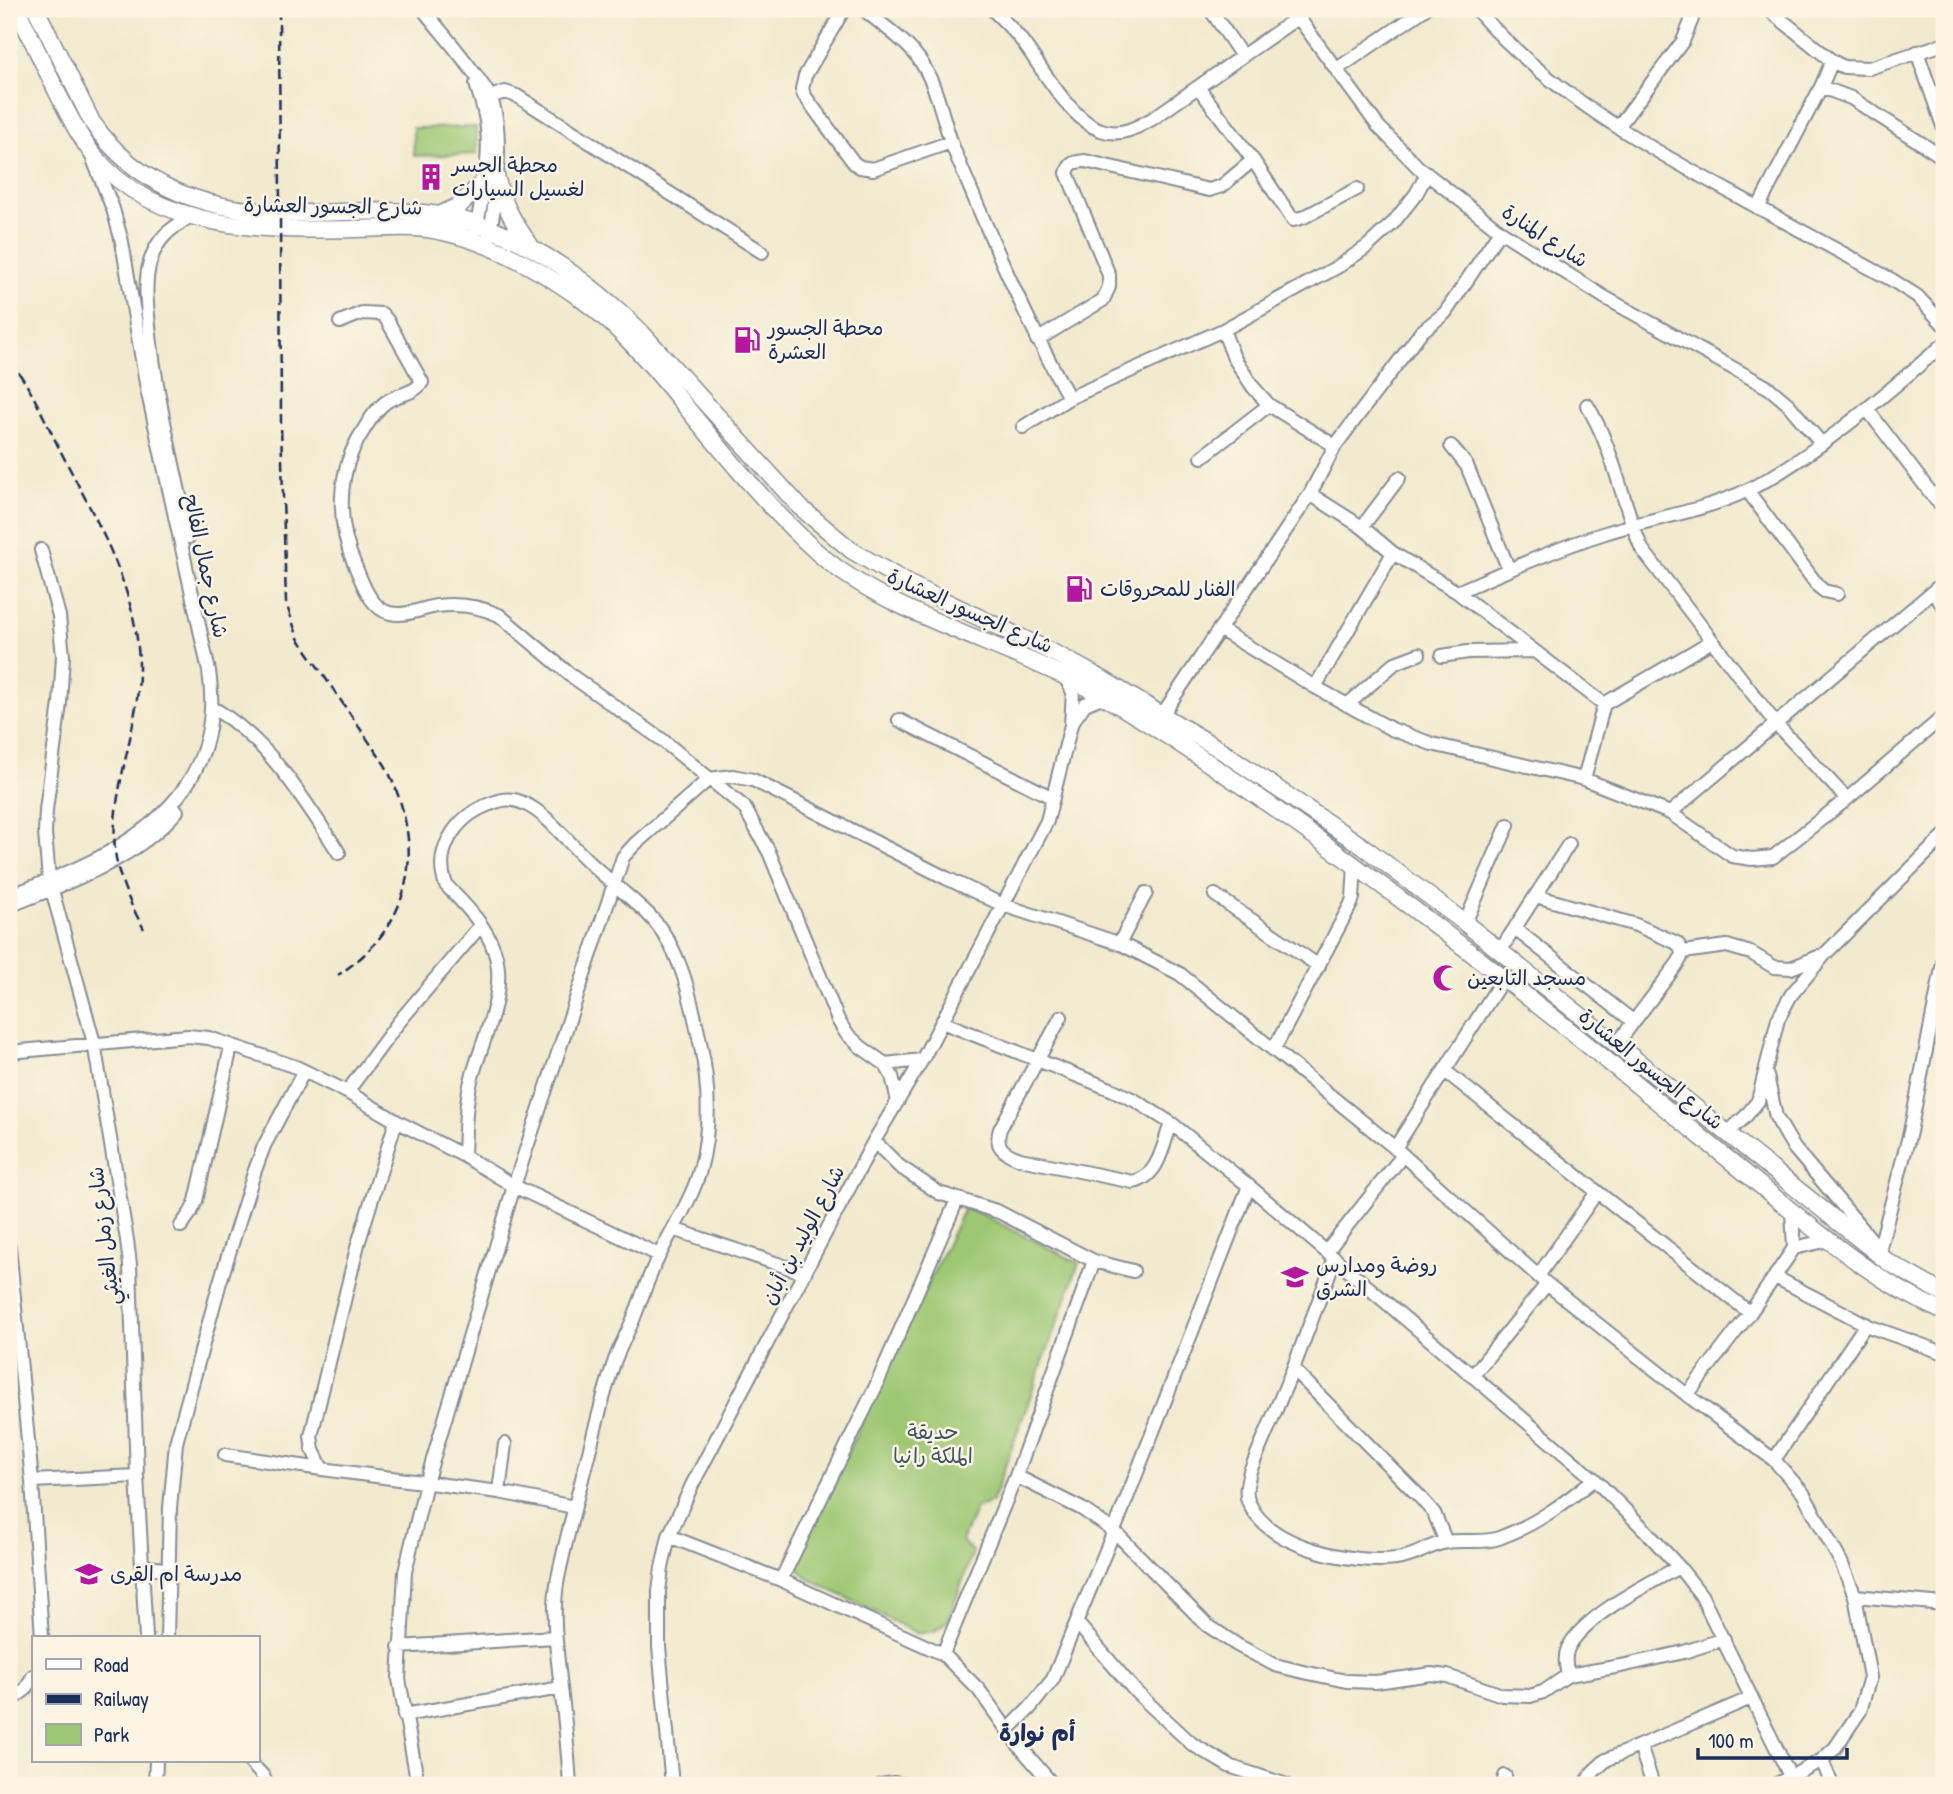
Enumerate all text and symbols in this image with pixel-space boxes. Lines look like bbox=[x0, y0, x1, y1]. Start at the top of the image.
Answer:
place label: محطة الجسر لغسيل السيارات bbox=[450, 150, 585, 203]
building icon: محطة الجسر لغسيل السيارات bbox=[416, 162, 446, 192]
street label: شارع الجسور العشارة bbox=[243, 189, 423, 223]
street label: شارع المنارة bbox=[1496, 197, 1594, 275]
place label: محطة الجسور العشرة bbox=[766, 313, 883, 366]
fuel station icon: محطة الجسور العشرة bbox=[732, 325, 762, 355]
street label: شارع جمال الفالح bbox=[176, 491, 236, 641]
street label: شارع الجسور العشارة bbox=[882, 561, 1058, 661]
fuel station icon: الفنار للمحروقات bbox=[1064, 574, 1094, 604]
place label: الفنار للمحروقات bbox=[1100, 574, 1236, 603]
mosque icon: مسجد التابعين bbox=[1431, 963, 1461, 993]
place label: مسجد التابعين bbox=[1467, 963, 1586, 992]
street label: شارع الجسور العشارة bbox=[1572, 1001, 1730, 1137]
street label: شارع الوليد بن أبان bbox=[754, 1160, 852, 1310]
street label: شارع زمل الغيثي bbox=[81, 1164, 131, 1307]
place label: روضة ومدارس الشرق bbox=[1316, 1250, 1437, 1303]
school or university icon: روضة ومدارس الشرق bbox=[1280, 1262, 1310, 1292]
park label: حديقة الملكة رانيا bbox=[893, 1417, 973, 1470]
school or university icon: مدرسة ام القرى bbox=[74, 1559, 104, 1589]
place label: مدرسة ام القرى bbox=[110, 1559, 242, 1590]
legend bbox=[32, 1636, 259, 1762]
text: Road bbox=[94, 1650, 128, 1679]
text: Railway bbox=[94, 1684, 149, 1713]
district label: أم نوارة bbox=[999, 1717, 1076, 1751]
scale bar bbox=[1698, 1717, 1846, 1761]
text: Park bbox=[94, 1720, 129, 1749]
text: 100 m bbox=[1708, 1726, 1754, 1755]

